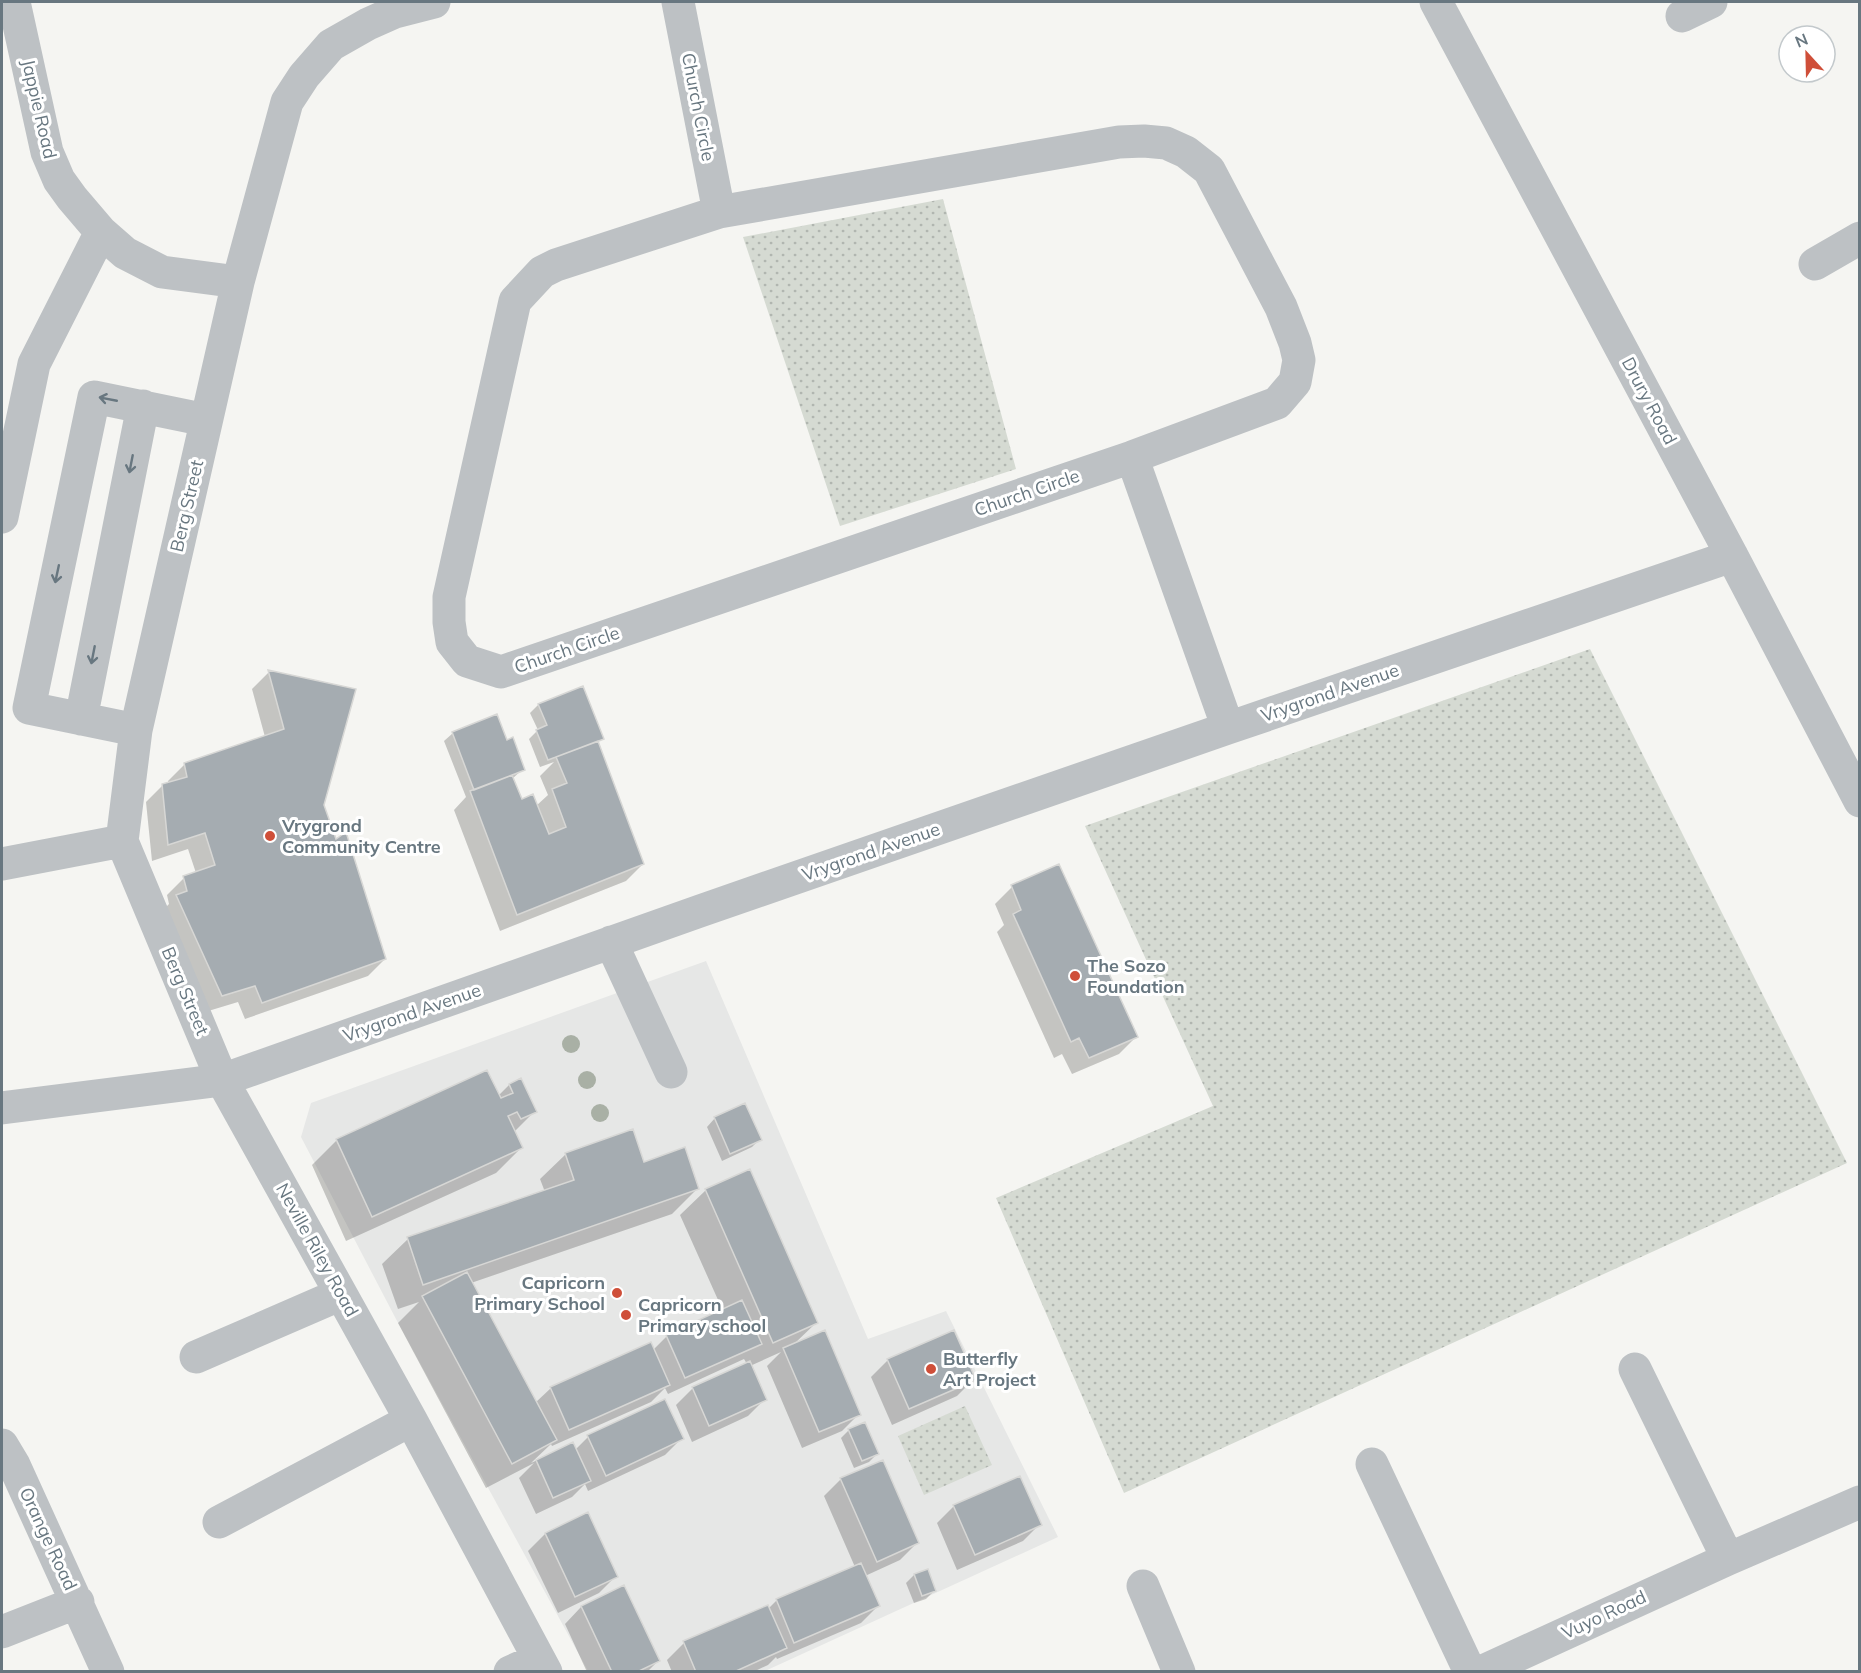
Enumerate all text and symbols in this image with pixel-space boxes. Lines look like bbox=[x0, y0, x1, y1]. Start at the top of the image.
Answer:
north arrow bbox=[1777, 24, 1837, 84]
text: N bbox=[1792, 29, 1811, 52]
street label: Church Circle bbox=[677, 51, 720, 163]
street label: Jappie Road bbox=[17, 57, 62, 161]
street label: Drury Road bbox=[1617, 353, 1682, 448]
one-way arrow bbox=[99, 393, 118, 404]
one-way arrow bbox=[125, 454, 137, 473]
street label: Berg Street bbox=[165, 458, 208, 554]
street label: Church Circle bbox=[971, 464, 1083, 521]
one-way arrow bbox=[51, 564, 62, 583]
street label: Church Circle bbox=[511, 621, 623, 678]
one-way arrow bbox=[87, 645, 98, 664]
street label: Vrygrond Avenue bbox=[1258, 658, 1402, 727]
place label: Vrygrond Community Centre bbox=[281, 814, 441, 858]
street label: Vrygrond Avenue bbox=[799, 817, 943, 886]
marker: Vrygrond Community Centre bbox=[263, 829, 277, 843]
street label: Berg Street bbox=[157, 943, 214, 1038]
place label: The Sozo Foundation bbox=[1087, 954, 1185, 998]
marker: The Sozo Foundation bbox=[1068, 969, 1082, 983]
street label: Vrygrond Avenue bbox=[340, 978, 484, 1047]
street label: Neville Riley Road bbox=[271, 1179, 364, 1321]
place label: Capricorn Primary School bbox=[474, 1271, 605, 1315]
marker: Capricorn Primary School bbox=[610, 1286, 624, 1300]
place label: Capricorn Primary school bbox=[638, 1293, 766, 1337]
marker: Capricorn Primary school bbox=[619, 1308, 633, 1322]
place label: Butterfly Art Project bbox=[943, 1347, 1036, 1391]
marker: Butterfly Art Project bbox=[924, 1362, 938, 1376]
street label: Orange Road bbox=[15, 1484, 82, 1594]
street label: Vuyo Road bbox=[1558, 1585, 1650, 1644]

